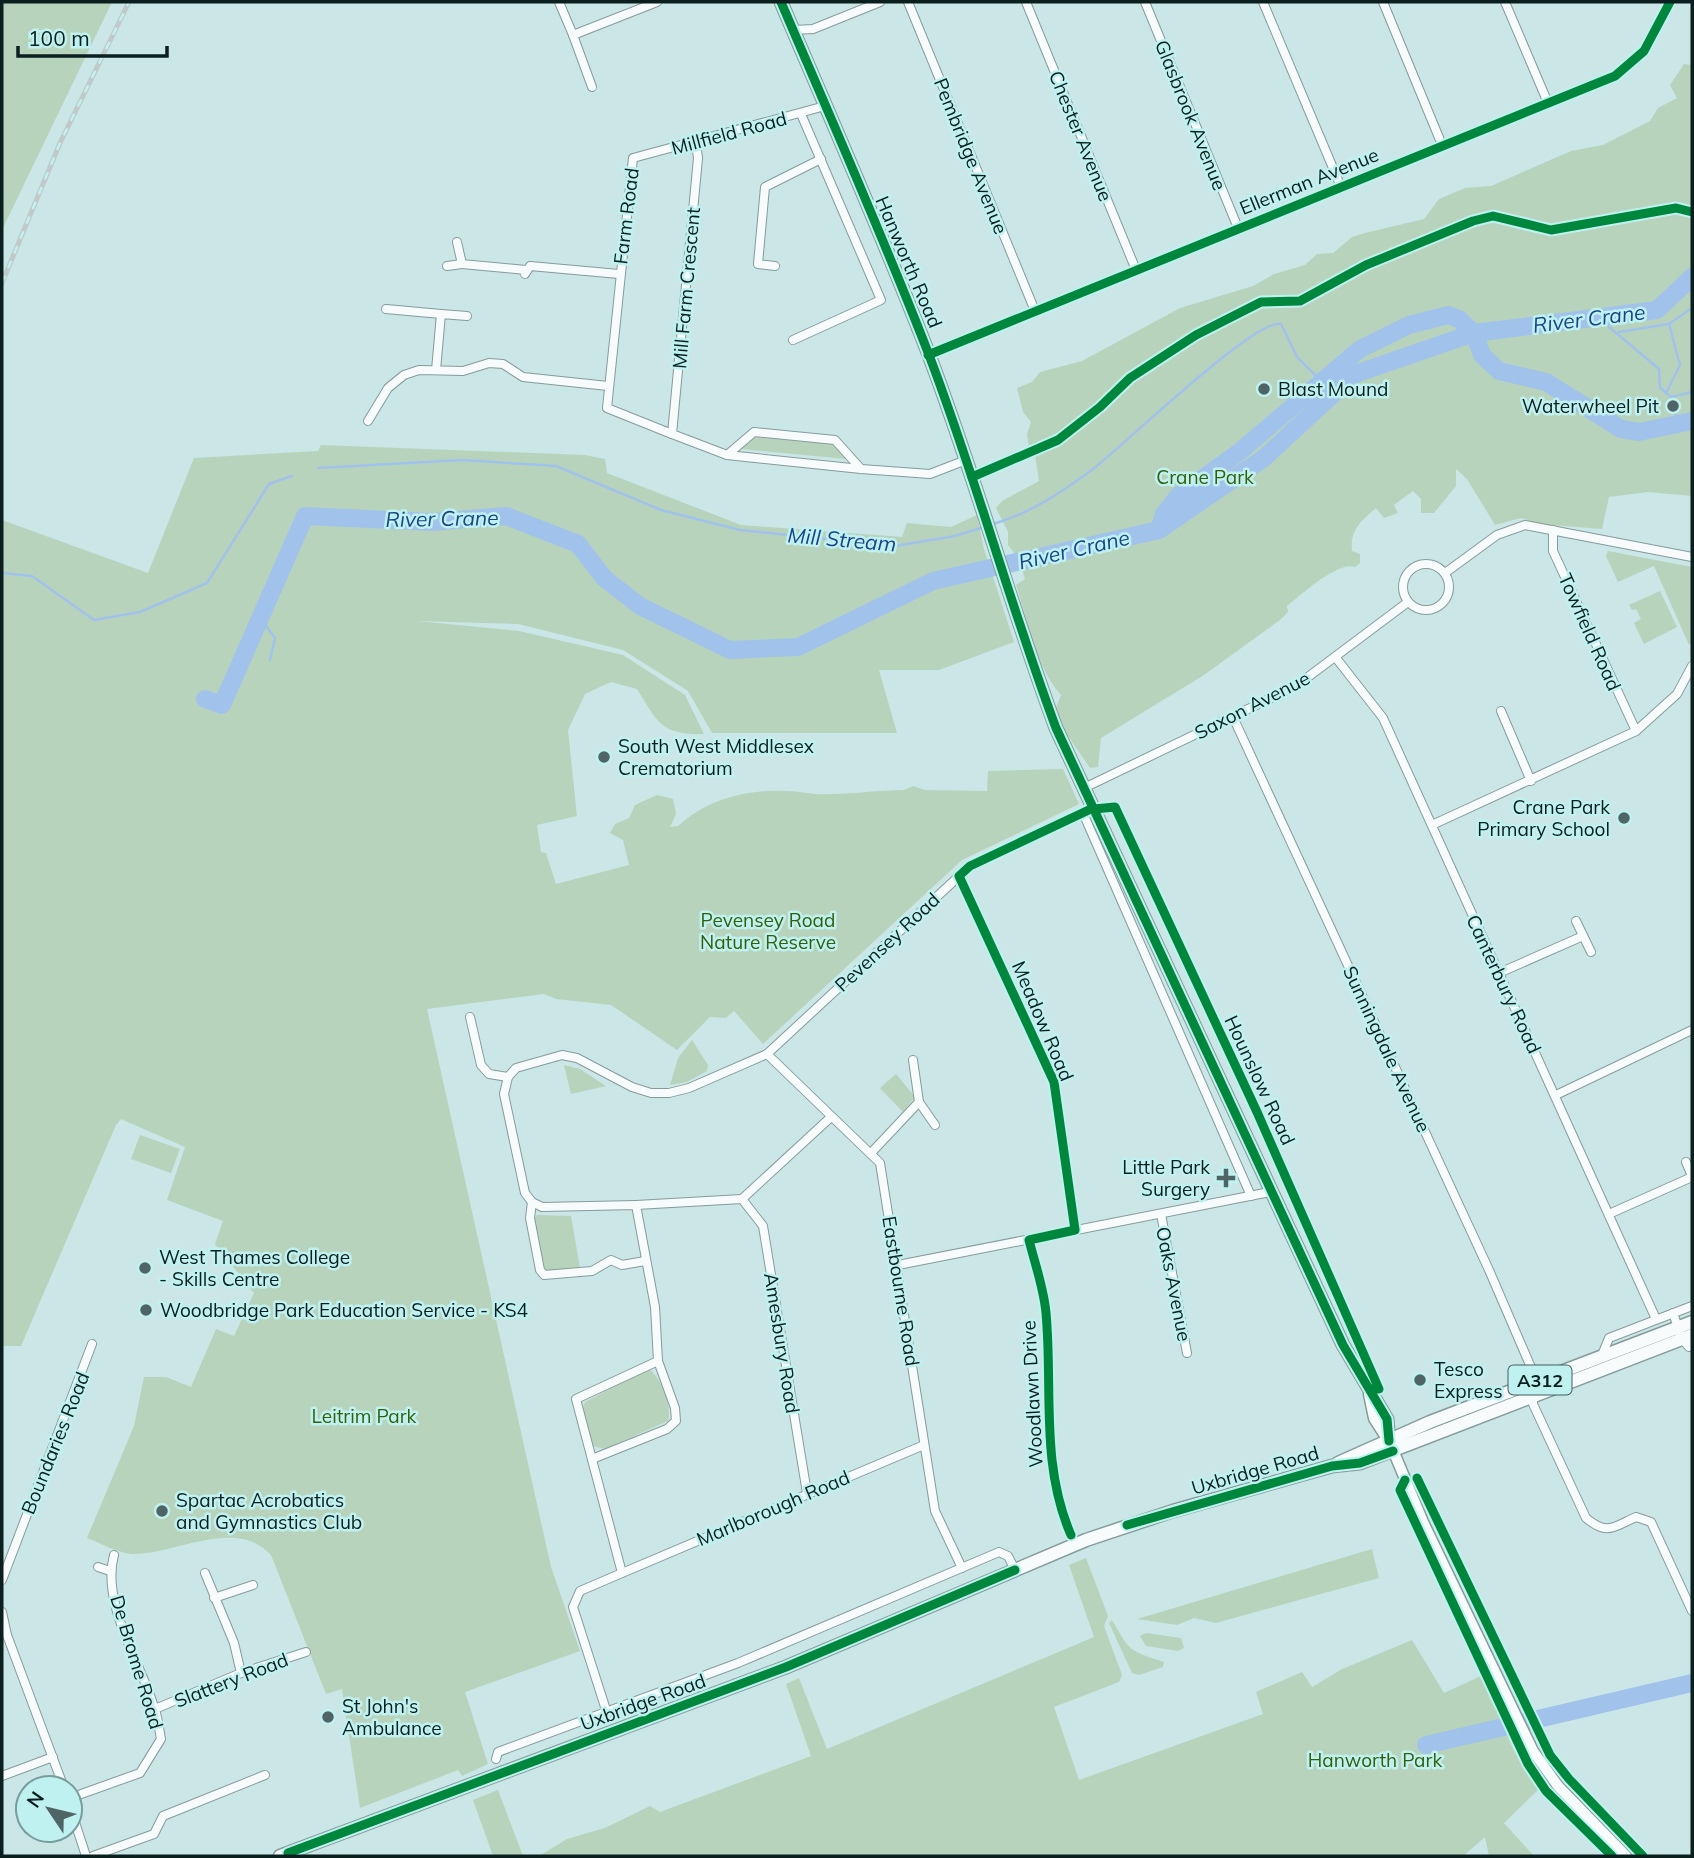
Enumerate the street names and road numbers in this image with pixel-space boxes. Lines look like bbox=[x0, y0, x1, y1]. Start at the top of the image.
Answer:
street label: Glasbrook Avenue bbox=[1150, 36, 1232, 194]
street label: Chester Avenue bbox=[1044, 67, 1118, 205]
street label: Pembridge Avenue bbox=[929, 74, 1013, 238]
street label: Millfield Road bbox=[669, 106, 789, 160]
street label: Ellerman Avenue bbox=[1236, 142, 1382, 220]
street label: Farm Road bbox=[608, 166, 644, 266]
street label: Hanworth Road bbox=[870, 192, 948, 332]
street label: Mill Farm Crescent bbox=[667, 206, 705, 370]
street label: Towfield Road bbox=[1553, 570, 1627, 694]
street label: Saxon Avenue bbox=[1190, 666, 1314, 744]
street label: Pevensey Road bbox=[830, 887, 944, 997]
street label: Canterbury Road bbox=[1461, 911, 1547, 1057]
street label: Meadow Road bbox=[1007, 957, 1079, 1085]
street label: Sunningdale Avenue bbox=[1338, 962, 1436, 1136]
street label: Hounslow Road bbox=[1219, 1011, 1301, 1149]
street label: Eastbourne Road bbox=[877, 1214, 925, 1368]
street label: Oaks Avenue bbox=[1151, 1225, 1197, 1343]
street label: Amesbury Road bbox=[759, 1271, 805, 1415]
street label: Woodlawn Drive bbox=[1016, 1320, 1048, 1468]
road number: A312 bbox=[1508, 1366, 1572, 1394]
street label: Boundaries Road bbox=[16, 1368, 94, 1518]
street label: Uxbridge Road bbox=[1188, 1440, 1322, 1500]
street label: Marlborough Road bbox=[693, 1465, 853, 1551]
street label: De Brome Road bbox=[105, 1592, 169, 1732]
street label: Slattery Road bbox=[171, 1647, 291, 1713]
street label: Uxbridge Road bbox=[577, 1668, 709, 1736]

